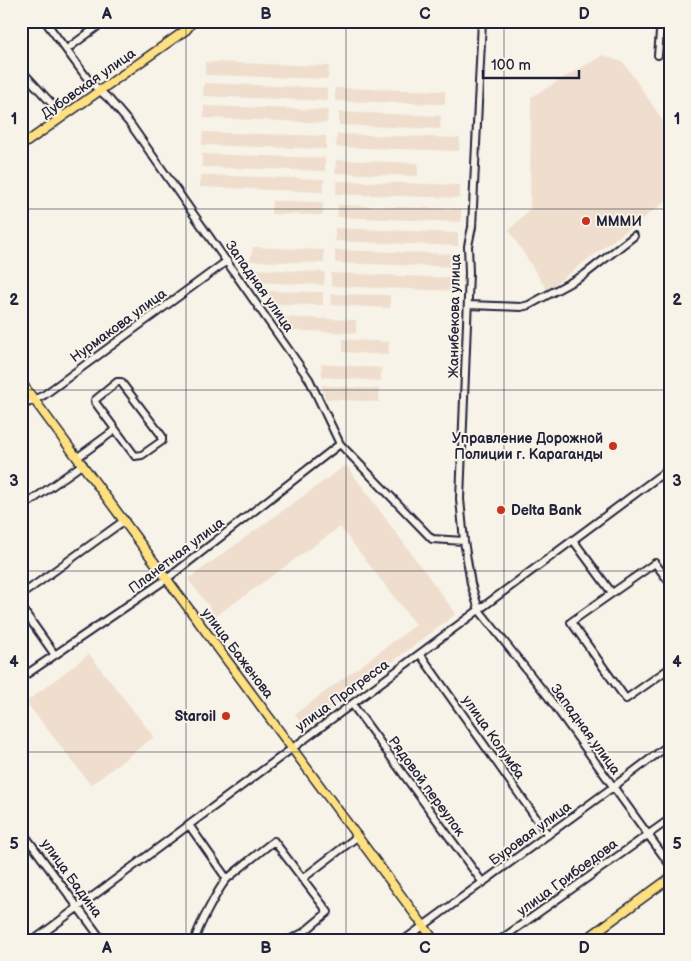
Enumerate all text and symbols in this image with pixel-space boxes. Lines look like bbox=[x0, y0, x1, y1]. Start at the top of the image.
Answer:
text: A bbox=[101, 5, 112, 24]
text: B bbox=[260, 5, 272, 24]
text: C bbox=[419, 5, 431, 24]
text: D bbox=[578, 5, 590, 24]
street label: Дубовская улица bbox=[38, 44, 139, 122]
scale bar bbox=[483, 48, 580, 80]
text: 100 m bbox=[491, 56, 531, 75]
text: 1 bbox=[11, 110, 17, 129]
text: 1 bbox=[674, 110, 680, 129]
place label: МММИ bbox=[596, 213, 642, 230]
marker: МММИ bbox=[580, 215, 592, 227]
street label: Западная улица bbox=[222, 237, 298, 336]
street label: Жанибекова улица bbox=[445, 253, 464, 378]
street label: Нурмакова улица bbox=[67, 284, 170, 366]
text: 2 bbox=[9, 291, 19, 310]
text: 2 bbox=[672, 291, 682, 310]
place label: Управление Дорожной Полиции г. Караганды bbox=[452, 430, 603, 463]
marker: Управление Дорожной Полиции г. Караганды bbox=[607, 440, 619, 452]
text: 3 bbox=[9, 472, 19, 491]
text: 3 bbox=[672, 472, 682, 491]
place label: Delta Bank bbox=[511, 502, 582, 519]
marker: Delta Bank bbox=[495, 504, 507, 516]
street label: Планетная улица bbox=[125, 513, 228, 597]
street label: улица Баженова bbox=[198, 605, 278, 702]
text: 4 bbox=[9, 653, 19, 672]
text: 4 bbox=[672, 653, 682, 672]
street label: улица Прогресса bbox=[292, 655, 393, 735]
street label: Западная улица bbox=[547, 681, 625, 779]
street label: улица Колумба bbox=[458, 692, 529, 783]
place label: Staroil bbox=[175, 708, 216, 725]
marker: Staroil bbox=[220, 710, 232, 722]
street label: Рядовой переулок bbox=[385, 733, 469, 840]
street label: Буровая улица bbox=[486, 798, 575, 869]
text: 5 bbox=[9, 835, 19, 854]
street label: улица Грибоедова bbox=[514, 835, 621, 920]
text: 5 bbox=[672, 835, 682, 854]
street label: улица Бадина bbox=[37, 836, 106, 921]
text: A bbox=[101, 939, 112, 958]
text: B bbox=[260, 939, 272, 958]
text: C bbox=[419, 939, 431, 958]
text: D bbox=[578, 939, 590, 958]

